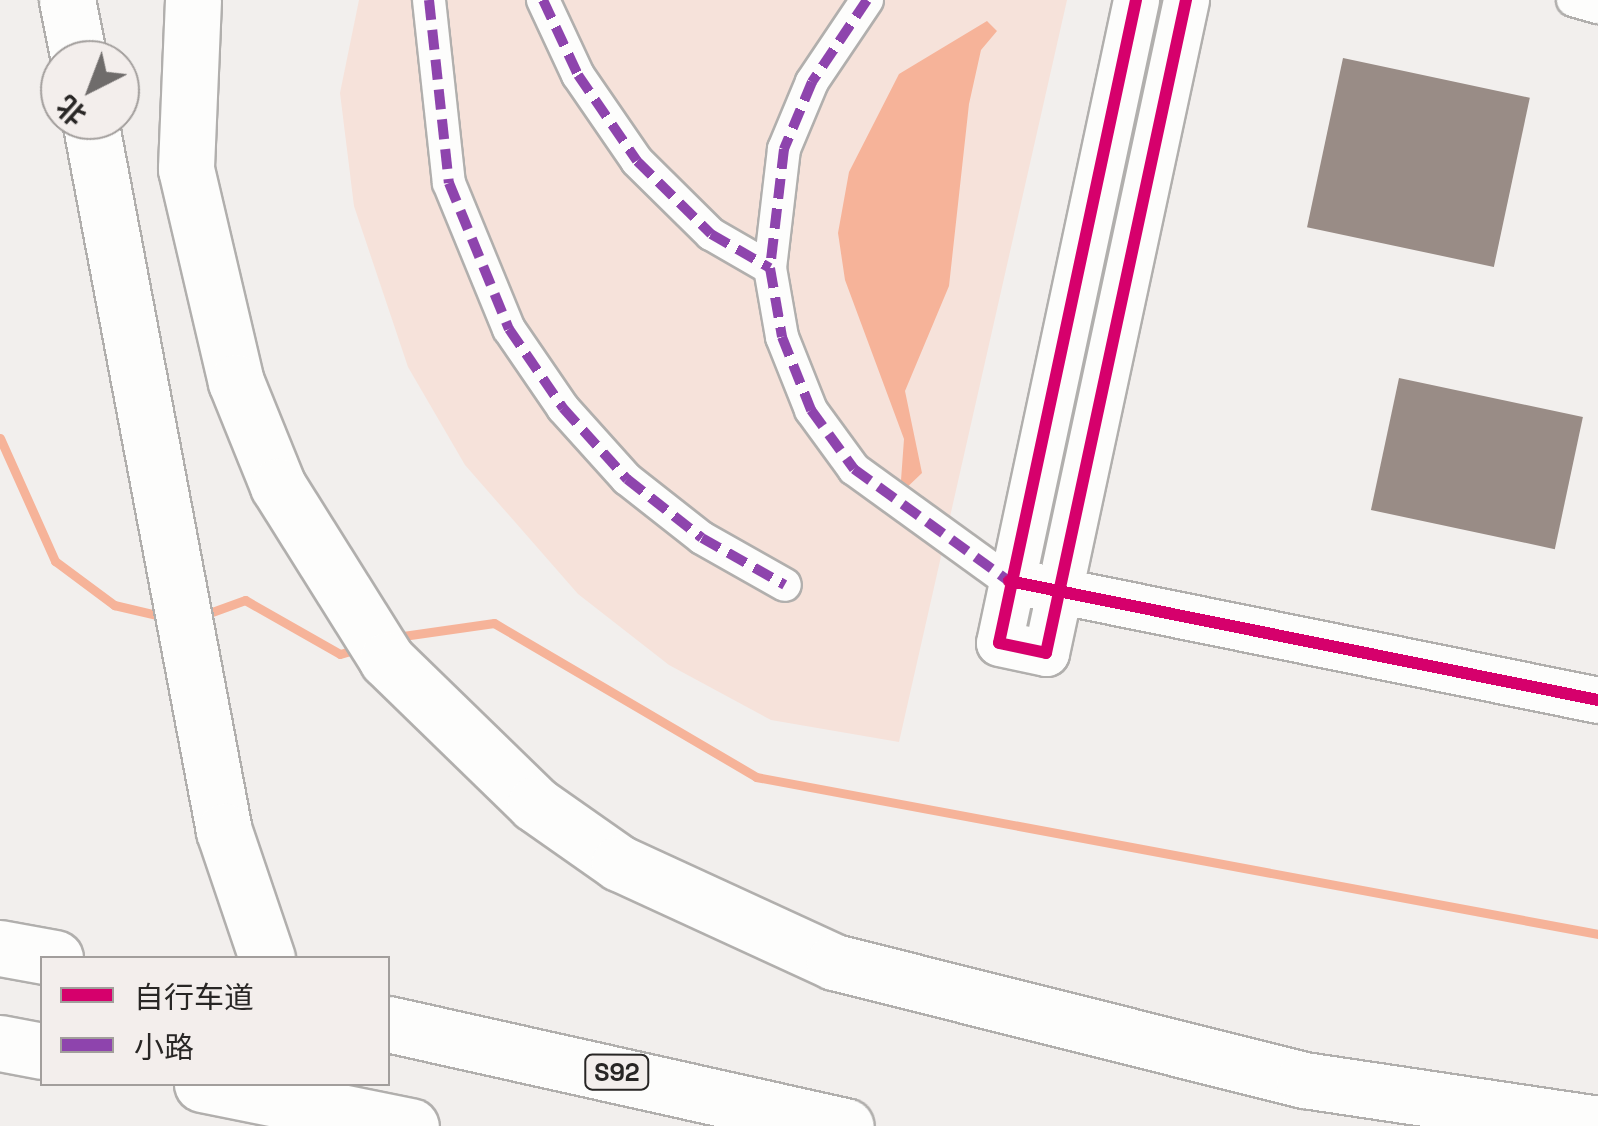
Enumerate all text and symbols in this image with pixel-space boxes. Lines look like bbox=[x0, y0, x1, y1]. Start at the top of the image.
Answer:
north arrow bbox=[40, 40, 140, 140]
text: 北 bbox=[49, 88, 94, 134]
legend bbox=[40, 956, 390, 1086]
text: 自行车道 bbox=[134, 978, 254, 1017]
text: 小路 bbox=[134, 1028, 194, 1067]
road number: S92 bbox=[582, 1052, 652, 1092]

